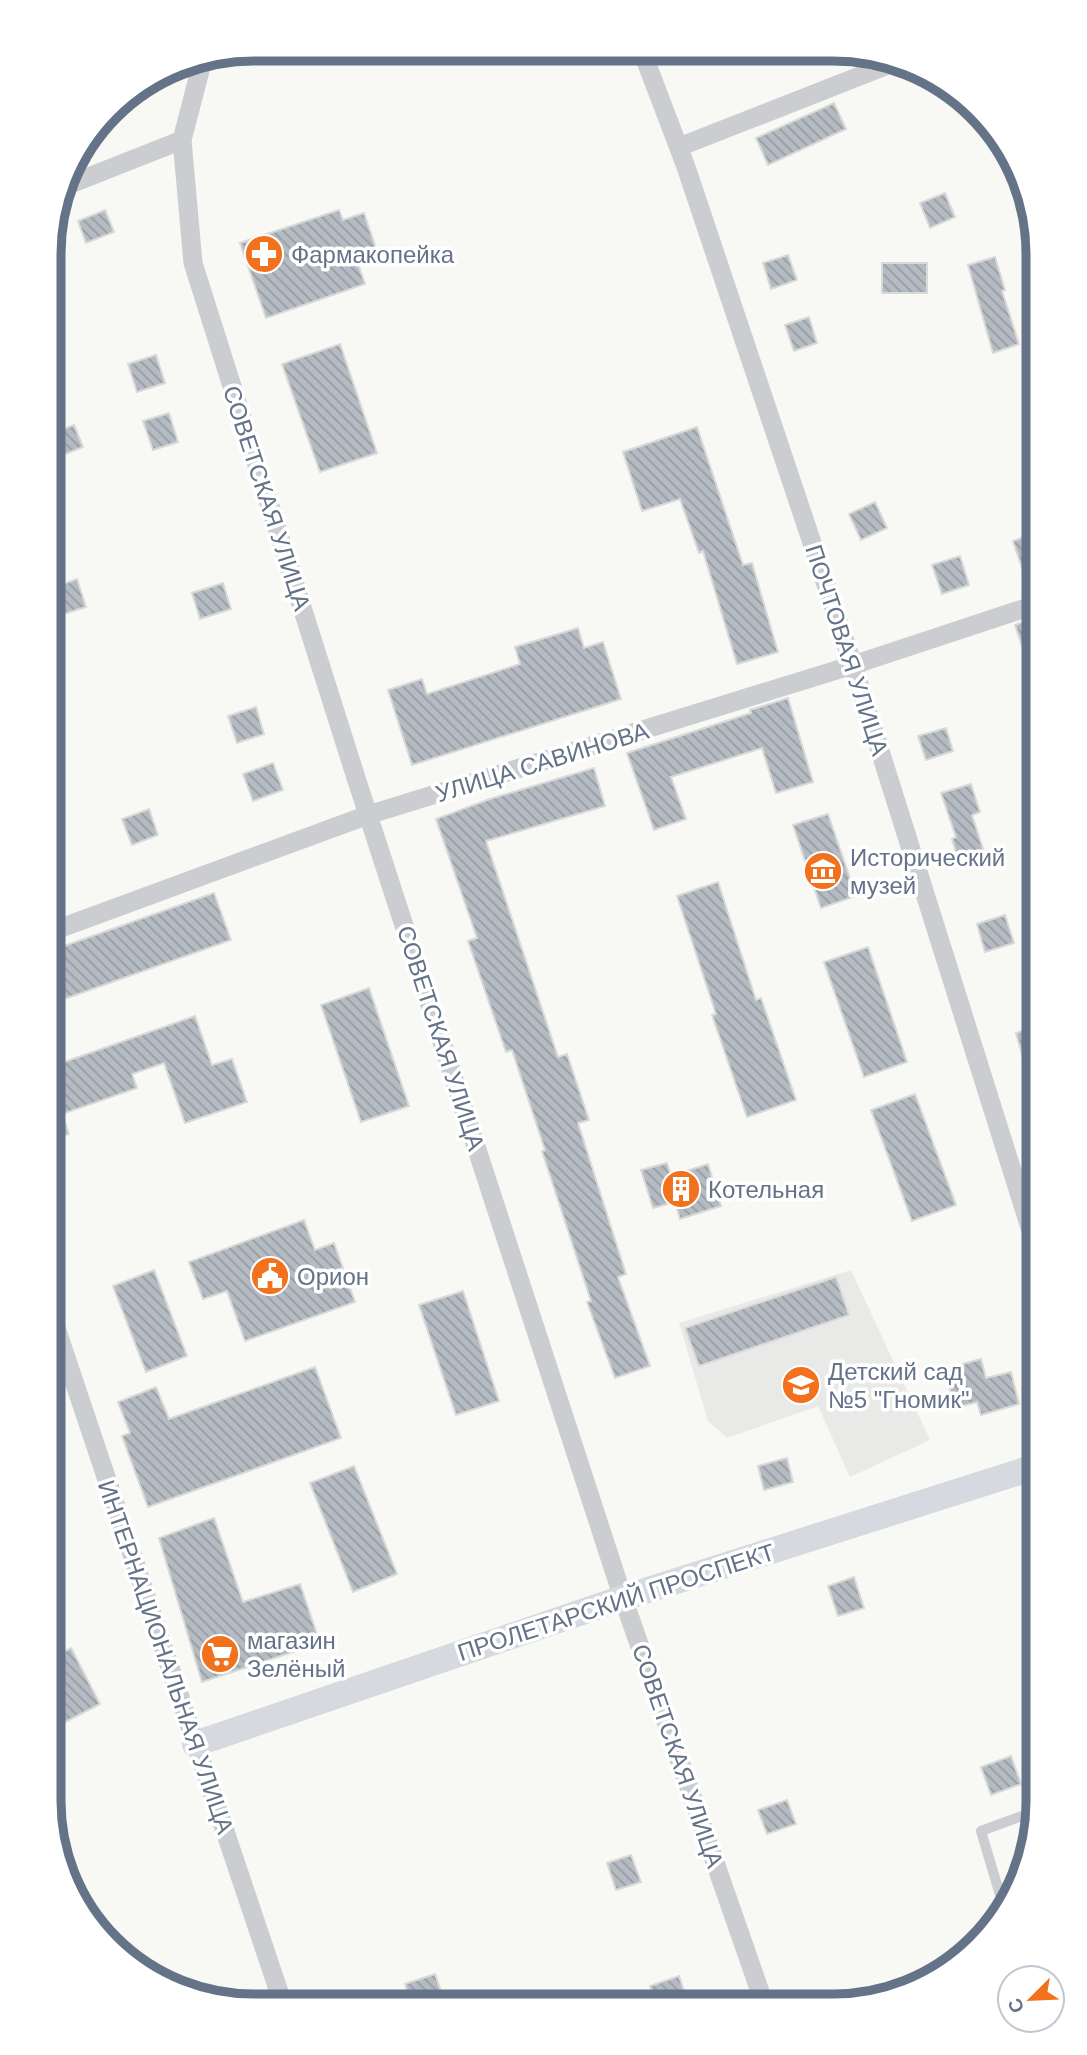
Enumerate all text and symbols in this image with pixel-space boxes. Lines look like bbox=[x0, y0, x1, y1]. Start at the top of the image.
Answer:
pharmacy icon: Фармакопейка bbox=[243, 233, 285, 275]
place label: Фармакопейка bbox=[291, 241, 455, 268]
street label: СОВЕТСКАЯ УЛИЦА bbox=[218, 382, 316, 614]
street label: ПОЧТОВАЯ УЛИЦА bbox=[800, 541, 894, 759]
street label: УЛИЦА САВИНОВА bbox=[432, 717, 652, 807]
place label: Исторический музей bbox=[850, 844, 1005, 899]
museum icon: Исторический музей bbox=[802, 850, 844, 892]
street label: СОВЕТСКАЯ УЛИЦА bbox=[392, 922, 490, 1154]
building icon: Котельная bbox=[660, 1168, 702, 1210]
place label: Котельная bbox=[708, 1176, 824, 1203]
public building icon: Орион bbox=[249, 1255, 291, 1297]
place label: Орион bbox=[297, 1263, 369, 1290]
place label: Детский сад №5 "Гномик" bbox=[828, 1358, 969, 1413]
school or university icon: Детский сад №5 "Гномик" bbox=[780, 1364, 822, 1406]
street label: ИНТЕРНАЦИОНАЛЬНАЯ УЛИЦА bbox=[93, 1477, 239, 1837]
street label: ПРОЛЕТАРСКИЙ ПРОСПЕКТ bbox=[454, 1538, 778, 1666]
place label: магазин Зелёный bbox=[247, 1627, 345, 1682]
supermarket icon: магазин Зелёный bbox=[199, 1633, 241, 1675]
street label: СОВЕТСКАЯ УЛИЦА bbox=[627, 1641, 729, 1871]
north arrow bbox=[996, 1964, 1066, 2034]
text: С bbox=[1003, 1995, 1028, 2016]

